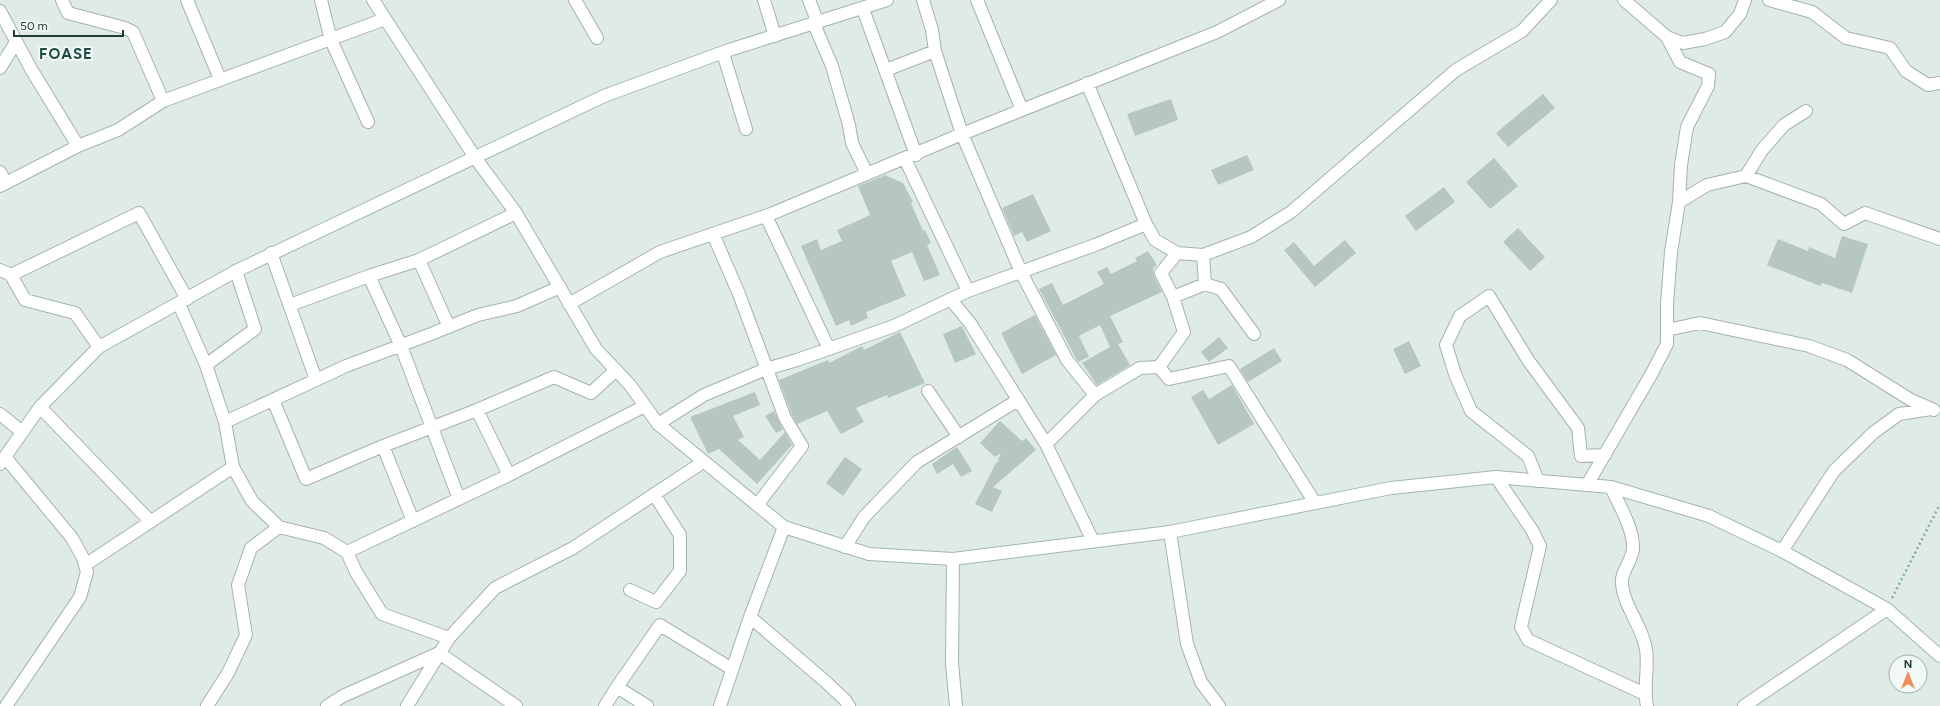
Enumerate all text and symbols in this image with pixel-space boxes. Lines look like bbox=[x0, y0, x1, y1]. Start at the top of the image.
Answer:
scale bar bbox=[14, 12, 123, 38]
text: 50 m bbox=[20, 19, 48, 33]
district label: FOASE bbox=[39, 45, 93, 63]
north arrow bbox=[1888, 654, 1928, 694]
text: N bbox=[1904, 658, 1912, 671]

